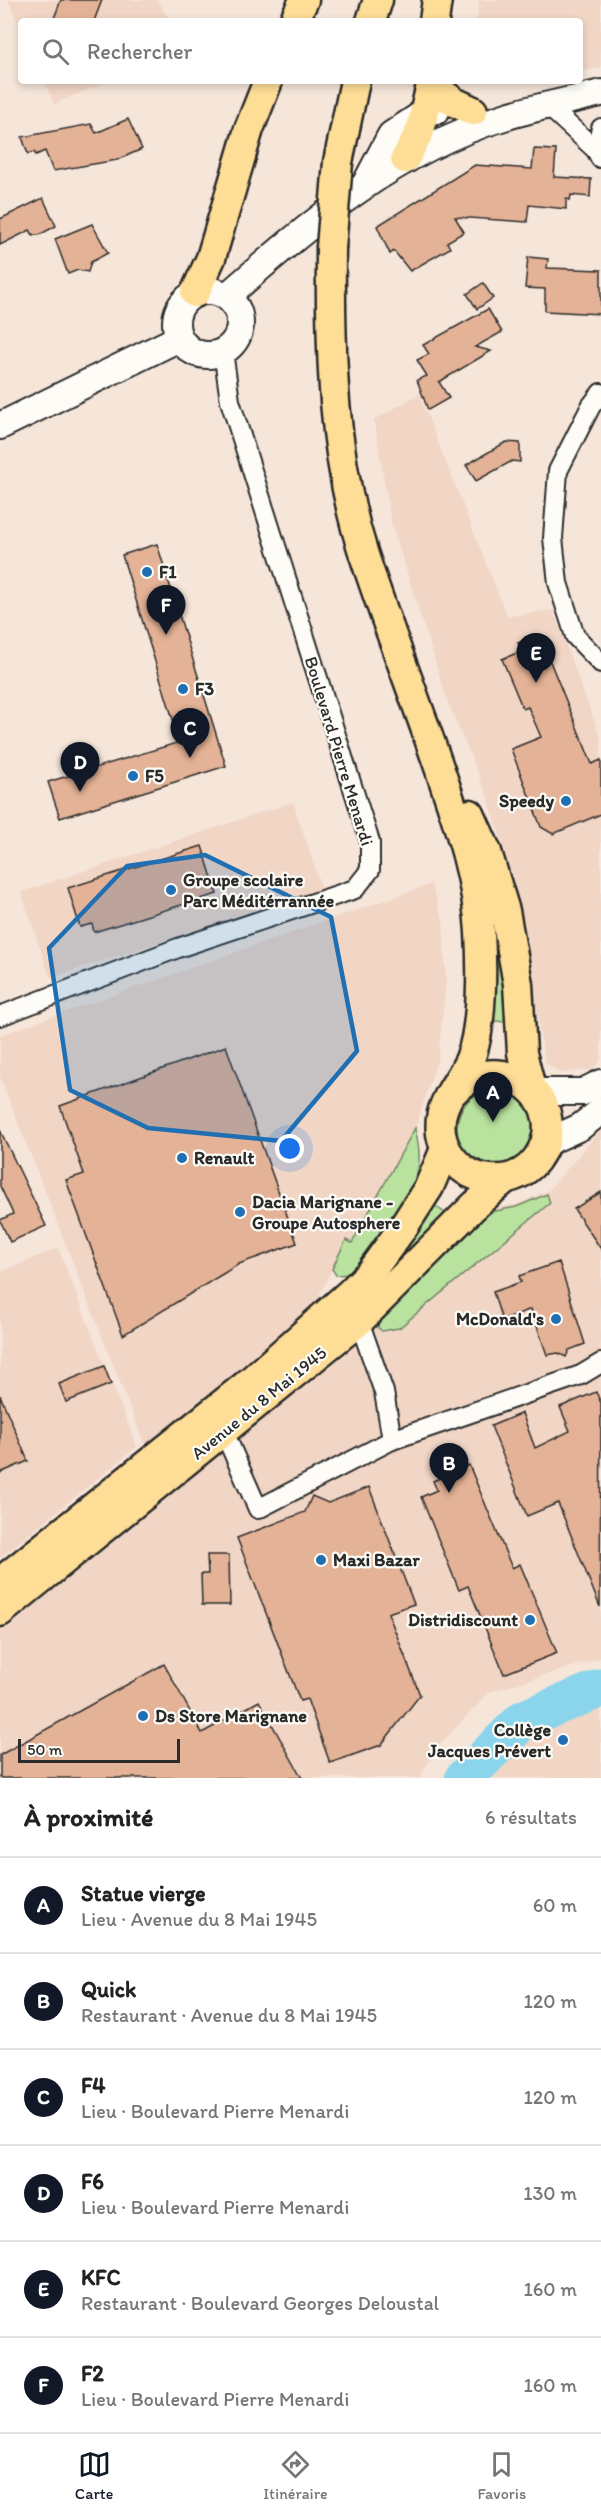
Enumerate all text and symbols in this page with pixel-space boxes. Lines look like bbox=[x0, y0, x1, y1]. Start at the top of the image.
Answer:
search box bbox=[18, 18, 583, 84]
icon: search bbox=[39, 35, 72, 68]
text: Rechercher bbox=[87, 38, 192, 65]
place label: F1 bbox=[159, 561, 177, 583]
marker: F1 bbox=[140, 565, 154, 579]
pin: F bbox=[146, 586, 186, 635]
pin: E bbox=[516, 634, 556, 683]
street label: Boulevard Pierre Menardi bbox=[300, 654, 378, 848]
place label: F3 bbox=[195, 678, 214, 700]
marker: F3 bbox=[176, 682, 190, 696]
pin: C bbox=[170, 708, 210, 758]
pin: D bbox=[60, 742, 100, 792]
place label: F5 bbox=[145, 765, 164, 787]
marker: F5 bbox=[126, 769, 140, 783]
place label: Speedy bbox=[499, 790, 554, 812]
marker: Speedy bbox=[559, 794, 573, 808]
place label: Groupe scolaire Parc Méditérrannée bbox=[183, 869, 334, 912]
marker: Groupe scolaire Parc Méditérrannée bbox=[164, 883, 178, 897]
pin: A bbox=[474, 1072, 512, 1122]
your location bbox=[275, 1134, 304, 1163]
place label: Renault bbox=[194, 1147, 254, 1169]
marker: Renault bbox=[175, 1151, 189, 1165]
place label: Dacia Marignane - Groupe Autosphere bbox=[252, 1191, 401, 1234]
marker: Dacia Marignane - Groupe Autosphere bbox=[233, 1205, 247, 1219]
place label: McDonald's bbox=[456, 1308, 544, 1330]
marker: McDonald's bbox=[549, 1312, 563, 1326]
street label: Avenue du 8 Mai 1945 bbox=[187, 1342, 331, 1464]
pin: B bbox=[430, 1444, 468, 1493]
place label: Maxi Bazar bbox=[333, 1549, 420, 1571]
marker: Maxi Bazar bbox=[314, 1553, 328, 1567]
place label: Distridiscount bbox=[408, 1609, 518, 1631]
marker: Distridiscount bbox=[523, 1613, 537, 1627]
place label: Ds Store Marignane bbox=[155, 1705, 307, 1727]
marker: Ds Store Marignane bbox=[136, 1709, 150, 1723]
place label: Collège Jacques Prévert bbox=[427, 1719, 551, 1762]
marker: Collège Jacques Prévert bbox=[556, 1733, 570, 1747]
scale bar bbox=[18, 1736, 180, 1764]
text: 50 m bbox=[27, 1740, 62, 1759]
text: À proximité bbox=[24, 1801, 153, 1833]
text: 6 résultats bbox=[485, 1805, 577, 1829]
text: Statue vierge bbox=[81, 1880, 206, 1907]
text: A bbox=[37, 1893, 50, 1917]
text: 60 m bbox=[533, 1893, 577, 1917]
text: Lieu · Avenue du 8 Mai 1945 bbox=[81, 1907, 317, 1931]
text: Quick bbox=[81, 1976, 136, 2003]
text: B bbox=[37, 1989, 50, 2013]
text: 120 m bbox=[524, 1989, 577, 2013]
text: Restaurant · Avenue du 8 Mai 1945 bbox=[81, 2003, 377, 2027]
text: F4 bbox=[81, 2072, 106, 2099]
text: C bbox=[37, 2085, 50, 2109]
text: 120 m bbox=[524, 2085, 577, 2109]
text: Lieu · Boulevard Pierre Menardi bbox=[81, 2099, 349, 2123]
text: F6 bbox=[81, 2168, 104, 2195]
text: D bbox=[37, 2181, 50, 2205]
text: 130 m bbox=[523, 2181, 577, 2205]
text: Lieu · Boulevard Pierre Menardi bbox=[81, 2195, 349, 2219]
text: KFC bbox=[81, 2264, 121, 2291]
text: E bbox=[38, 2277, 49, 2301]
text: 160 m bbox=[524, 2277, 577, 2301]
text: Restaurant · Boulevard Georges Deloustal bbox=[81, 2291, 439, 2315]
text: F2 bbox=[81, 2360, 104, 2387]
text: F bbox=[38, 2373, 49, 2397]
text: 160 m bbox=[524, 2373, 577, 2397]
text: Lieu · Boulevard Pierre Menardi bbox=[81, 2387, 349, 2411]
tab: Carte bbox=[75, 2448, 113, 2503]
tab: Itinéraire bbox=[263, 2448, 328, 2503]
tab: Favoris bbox=[477, 2448, 526, 2503]

